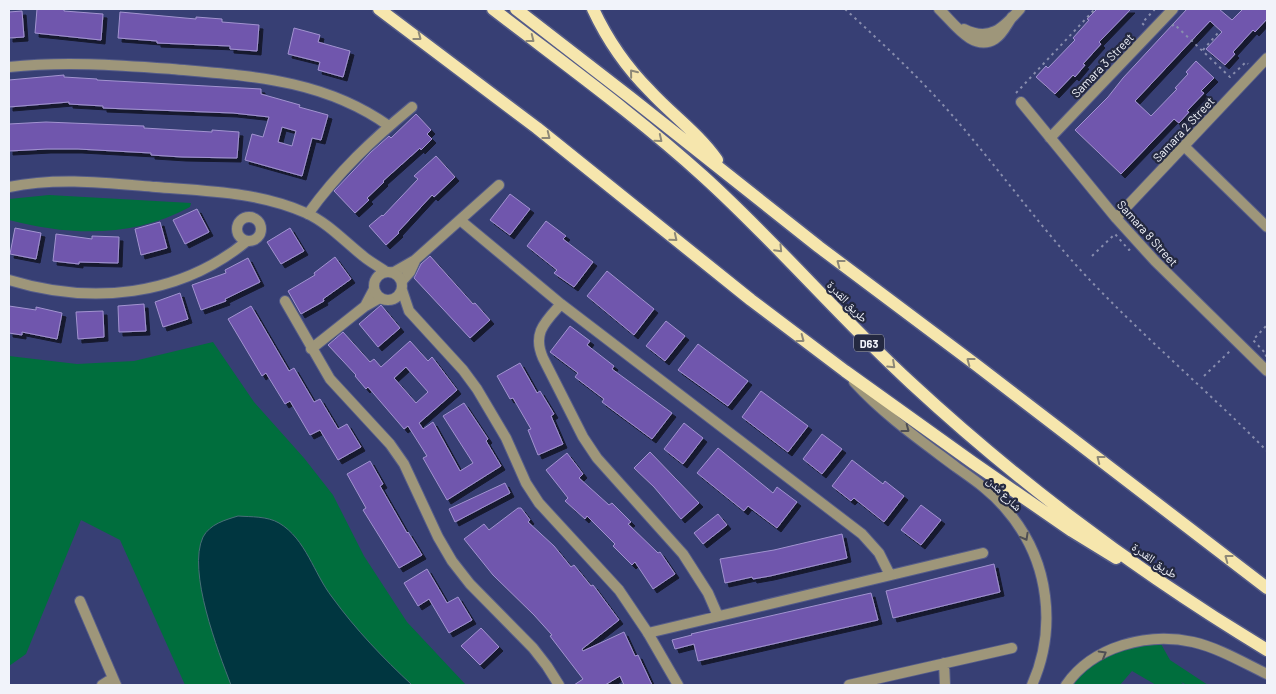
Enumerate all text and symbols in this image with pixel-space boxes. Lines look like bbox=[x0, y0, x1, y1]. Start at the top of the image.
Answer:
street label: Samara 3 Street bbox=[1068, 30, 1136, 100]
one-way arrow bbox=[412, 31, 422, 40]
one-way arrow bbox=[525, 33, 534, 41]
one-way arrow bbox=[630, 69, 639, 78]
street label: Samara 2 Street bbox=[1149, 94, 1217, 164]
one-way arrow bbox=[541, 131, 550, 139]
one-way arrow bbox=[653, 133, 662, 141]
street label: Samara 8 Street bbox=[1115, 197, 1181, 269]
one-way arrow bbox=[668, 232, 677, 240]
one-way arrow bbox=[773, 243, 782, 252]
one-way arrow bbox=[837, 261, 846, 269]
street label: طريق القدرة bbox=[824, 277, 871, 326]
one-way arrow bbox=[795, 333, 804, 341]
road number: D63 bbox=[854, 334, 884, 352]
one-way arrow bbox=[967, 358, 976, 366]
one-way arrow bbox=[886, 359, 895, 368]
one-way arrow bbox=[900, 423, 910, 432]
one-way arrow bbox=[1097, 457, 1106, 465]
street label: شارع مُدن bbox=[983, 473, 1025, 515]
one-way arrow bbox=[1019, 531, 1029, 540]
street label: طريق القدرة bbox=[1129, 539, 1180, 582]
one-way arrow bbox=[1225, 556, 1234, 564]
one-way arrow bbox=[1097, 650, 1106, 660]

